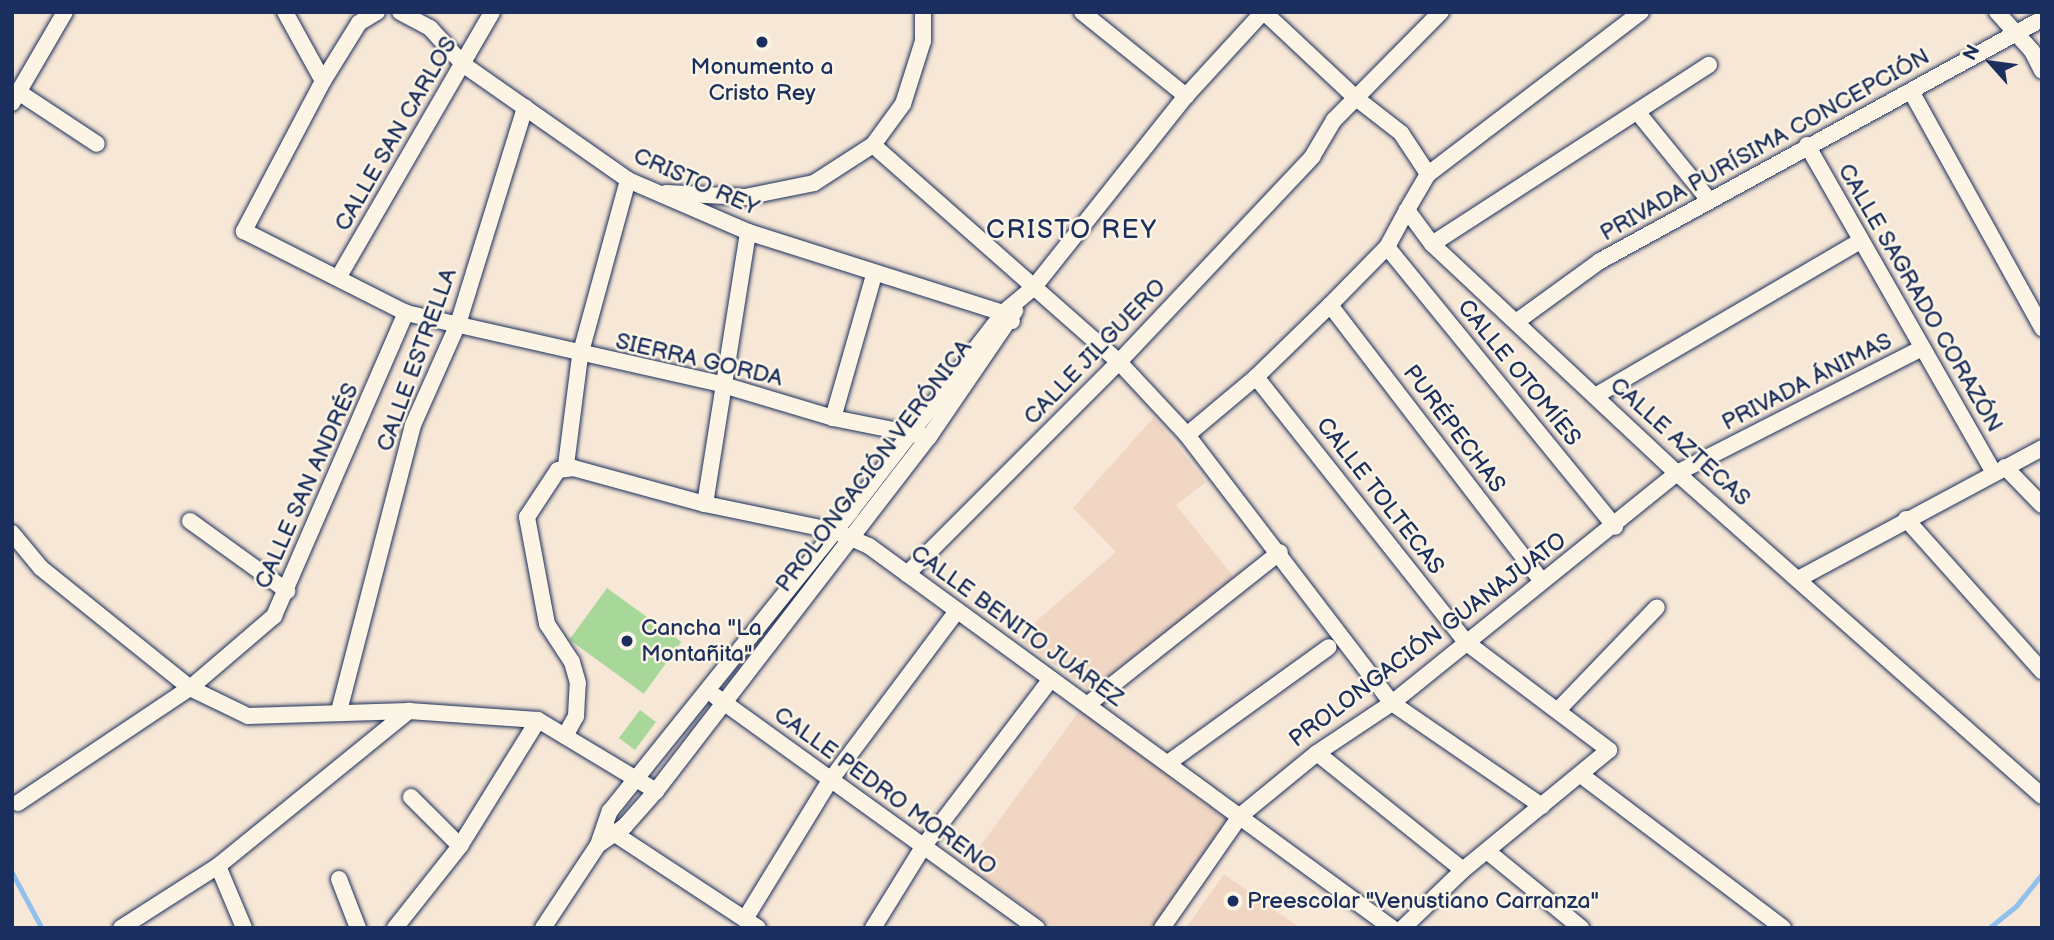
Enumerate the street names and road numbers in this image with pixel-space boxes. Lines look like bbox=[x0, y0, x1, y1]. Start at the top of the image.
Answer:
street label: CALLE SAN CARLOS bbox=[329, 32, 463, 236]
street label: PRIVADA PURÍSIMA CONCEPCIÓN bbox=[1595, 43, 1935, 247]
street label: CRISTO REY bbox=[629, 142, 763, 222]
street label: CALLE SAGRADO CORAZÓN bbox=[1832, 159, 2008, 437]
street label: CALLE ESTRELLA bbox=[371, 265, 463, 455]
street label: CALLE JILGUERO bbox=[1018, 273, 1172, 431]
street label: CALLE OTOMÍES bbox=[1451, 294, 1587, 452]
street label: SIERRA GORDA bbox=[613, 327, 785, 393]
street label: PRIVADA ÁNIMAS bbox=[1717, 327, 1897, 437]
street label: PROLONGACIÓN VERÓNICA bbox=[770, 334, 978, 598]
street label: PURÉPECHAS bbox=[1397, 360, 1511, 498]
street label: CALLE AZTECAS bbox=[1604, 372, 1756, 512]
street label: CALLE SAN ANDRÉS bbox=[249, 379, 365, 593]
street label: CALLE TOLTECAS bbox=[1310, 412, 1450, 580]
street label: PROLONGACIÓN GUANAJUATO bbox=[1284, 527, 1572, 753]
street label: CALLE BENITO JUÁREZ bbox=[904, 539, 1130, 713]
street label: CALLE PEDRO MORENO bbox=[768, 701, 1002, 881]

